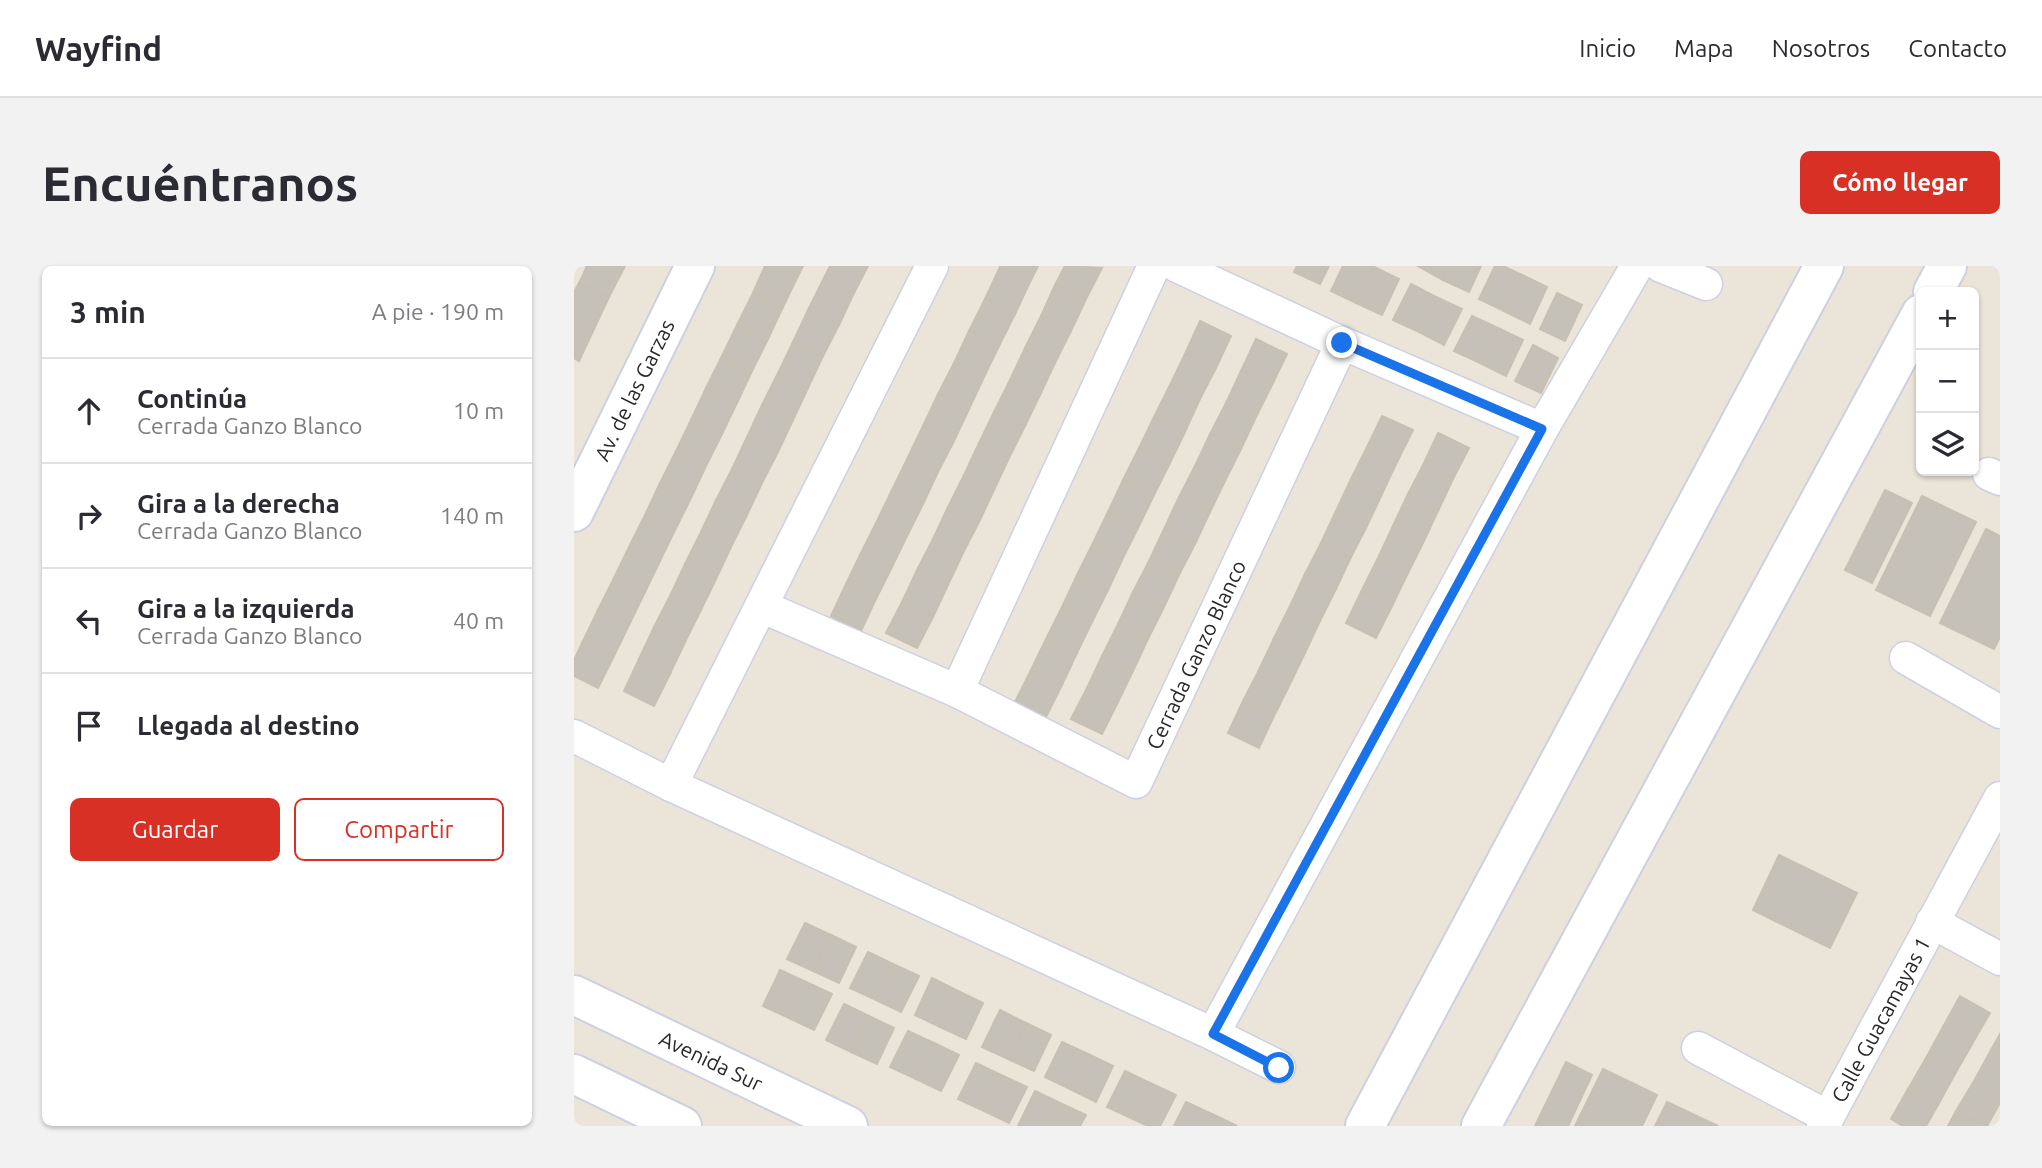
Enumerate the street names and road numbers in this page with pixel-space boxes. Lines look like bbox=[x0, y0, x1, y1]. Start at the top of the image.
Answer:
street label: Av. de las Garzas bbox=[589, 315, 679, 464]
street label: Cerrada Ganzo Blanco bbox=[1141, 556, 1250, 753]
street label: Calle Guacamayas 1 bbox=[1826, 933, 1935, 1106]
street label: Avenida Sur bbox=[656, 1026, 767, 1095]

